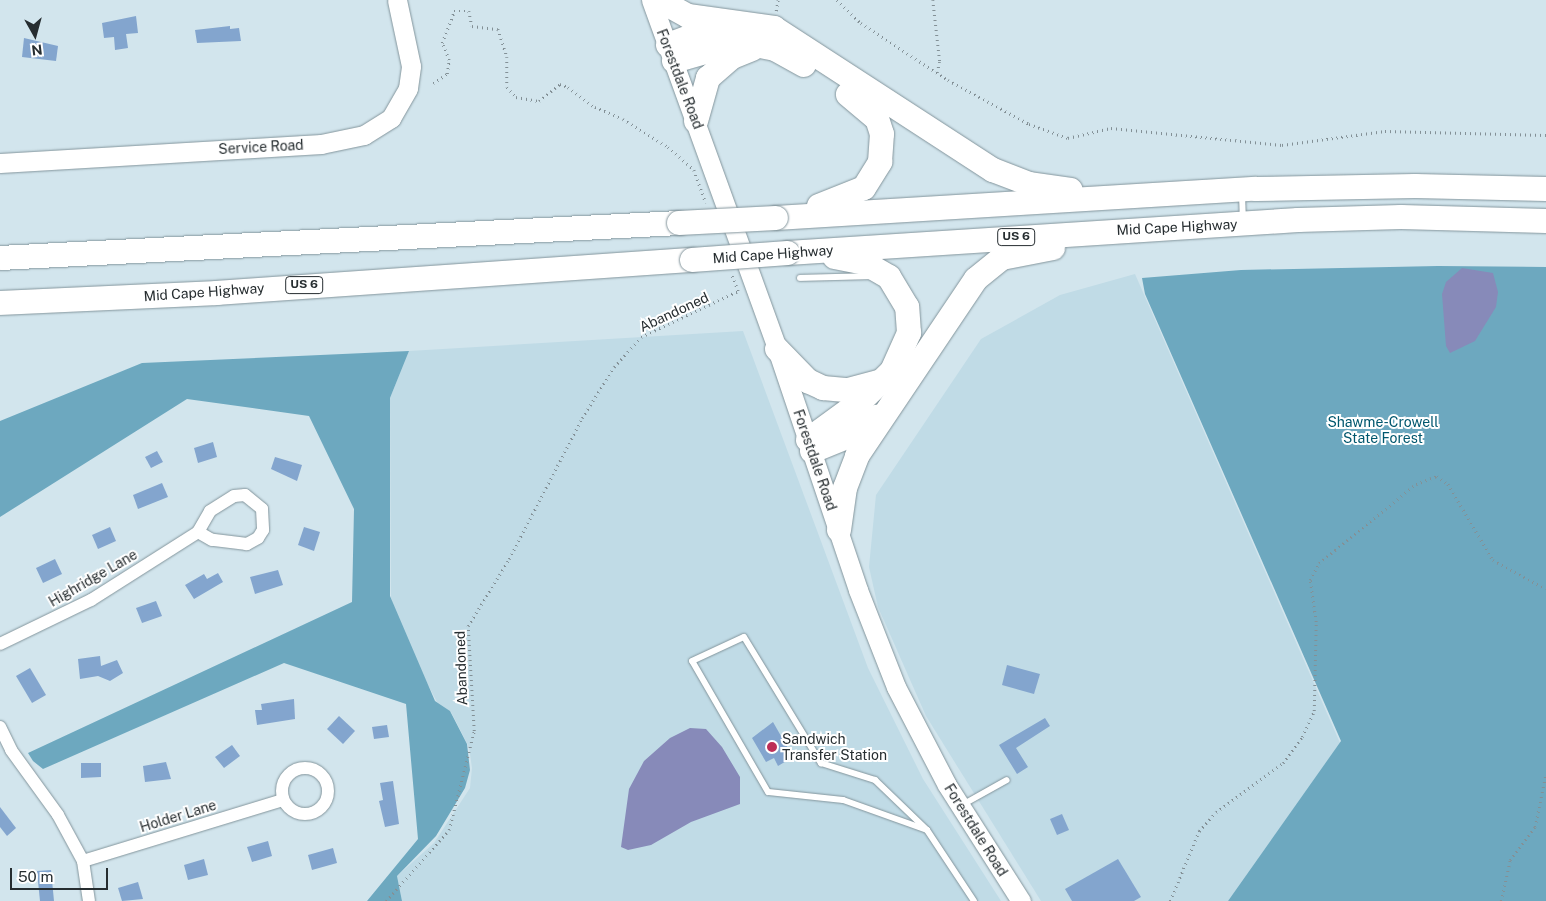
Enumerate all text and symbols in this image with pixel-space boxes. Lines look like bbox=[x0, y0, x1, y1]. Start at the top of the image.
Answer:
north arrow bbox=[10, 10, 60, 60]
street label: Forestdale Road bbox=[653, 27, 707, 131]
text: N bbox=[30, 41, 43, 58]
street label: Service Road bbox=[218, 136, 304, 158]
street label: Mid Cape Highway bbox=[1116, 215, 1238, 239]
road number: US 6 bbox=[996, 228, 1036, 246]
street label: Mid Cape Highway bbox=[712, 241, 834, 267]
road number: US 6 bbox=[284, 276, 324, 294]
street label: Mid Cape Highway bbox=[143, 279, 265, 305]
street label: Abandoned bbox=[637, 289, 711, 335]
street label: Forestdale Road bbox=[790, 407, 840, 513]
park label: Shawme-Crowell State Forest bbox=[1327, 414, 1439, 447]
street label: Highridge Lane bbox=[46, 546, 140, 610]
street label: Abandoned bbox=[451, 630, 471, 706]
place label: Sandwich Transfer Station bbox=[782, 731, 887, 764]
marker: Sandwich Transfer Station bbox=[766, 741, 778, 753]
street label: Forestdale Road bbox=[941, 781, 1011, 879]
street label: Holder Lane bbox=[138, 796, 218, 836]
scale bar bbox=[12, 858, 110, 890]
text: 50 m bbox=[18, 868, 53, 885]

